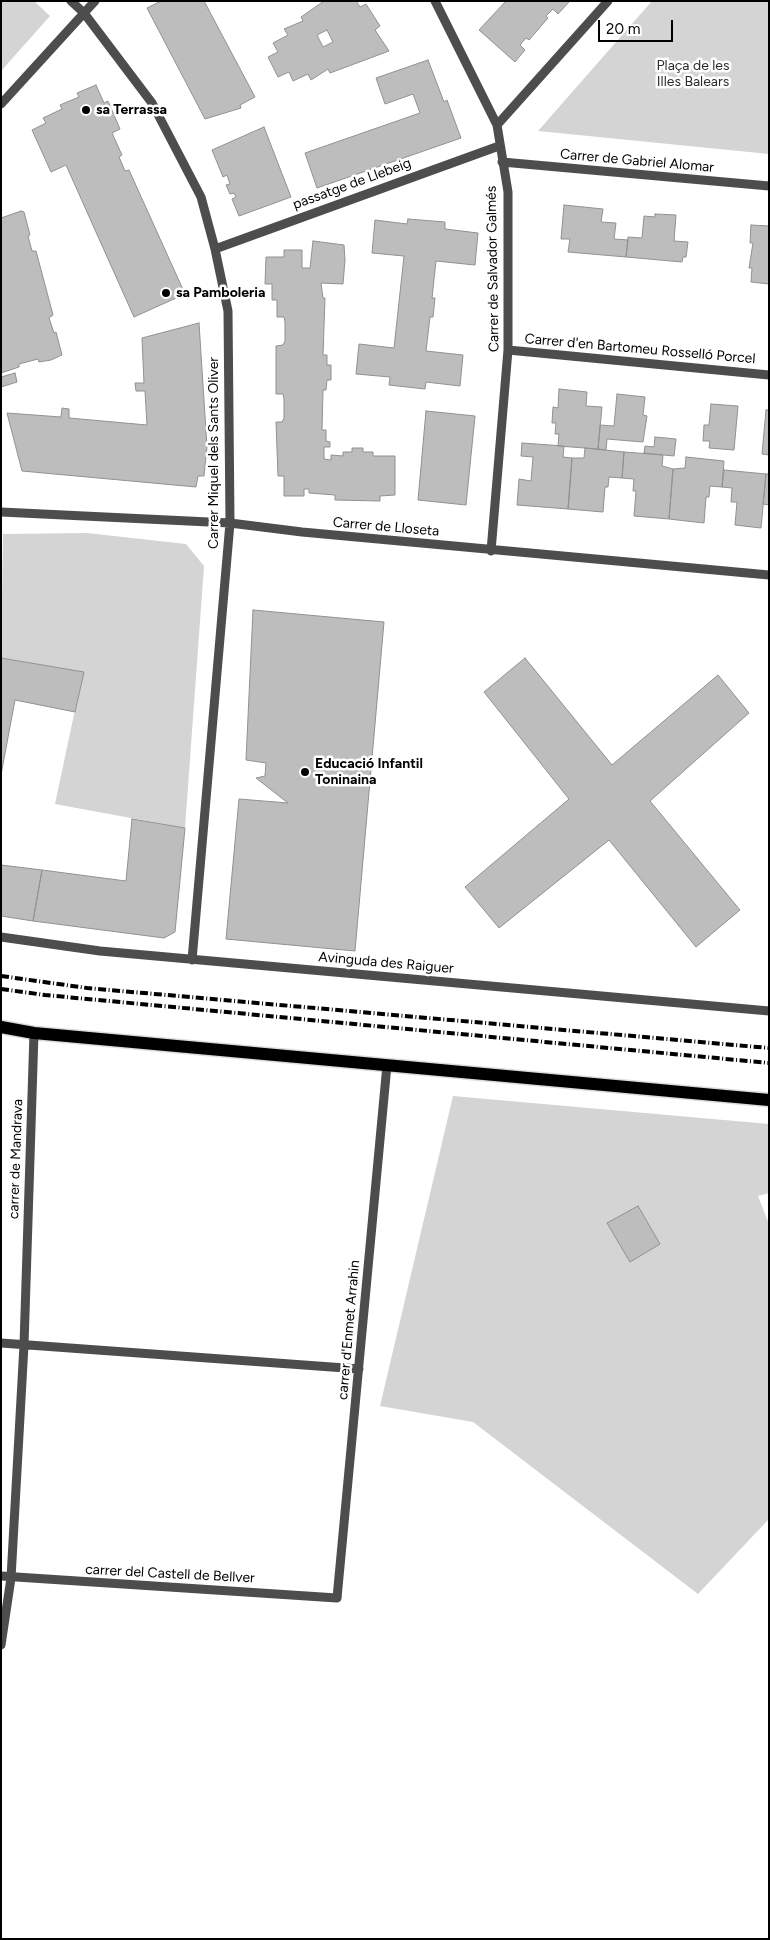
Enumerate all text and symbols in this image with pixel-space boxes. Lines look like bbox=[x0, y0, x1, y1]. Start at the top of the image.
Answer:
scale bar bbox=[600, 10, 675, 42]
text: 20 m bbox=[606, 20, 640, 38]
park label: Plaça de les Illes Balears bbox=[656, 58, 730, 90]
place label: sa Terrassa bbox=[96, 102, 167, 118]
marker: sa Terrassa bbox=[80, 104, 92, 116]
street label: Carrer de Gabriel Alomar bbox=[559, 146, 715, 176]
street label: passatge de Llebeig bbox=[290, 155, 414, 213]
street label: Carrer de Salvador Galmés bbox=[483, 186, 503, 352]
place label: sa Pamboleria bbox=[176, 285, 265, 301]
marker: sa Pamboleria bbox=[160, 287, 172, 299]
street label: Carrer d'en Bartomeu Rosselló Porcel bbox=[524, 331, 756, 367]
street label: Carrer Miquel dels Sants Oliver bbox=[206, 357, 222, 549]
street label: Carrer de Lloseta bbox=[332, 514, 440, 540]
place label: Educació Infantil Toninaina bbox=[315, 756, 423, 789]
marker: Educació Infantil Toninaina bbox=[299, 766, 311, 778]
street label: Avinguda des Raiguer bbox=[318, 949, 454, 977]
street label: carrer de Mandrava bbox=[6, 1099, 26, 1219]
street label: carrer d'Enmet Arrahin bbox=[335, 1259, 363, 1401]
street label: carrer del Castell de Bellver bbox=[85, 1561, 255, 1587]

